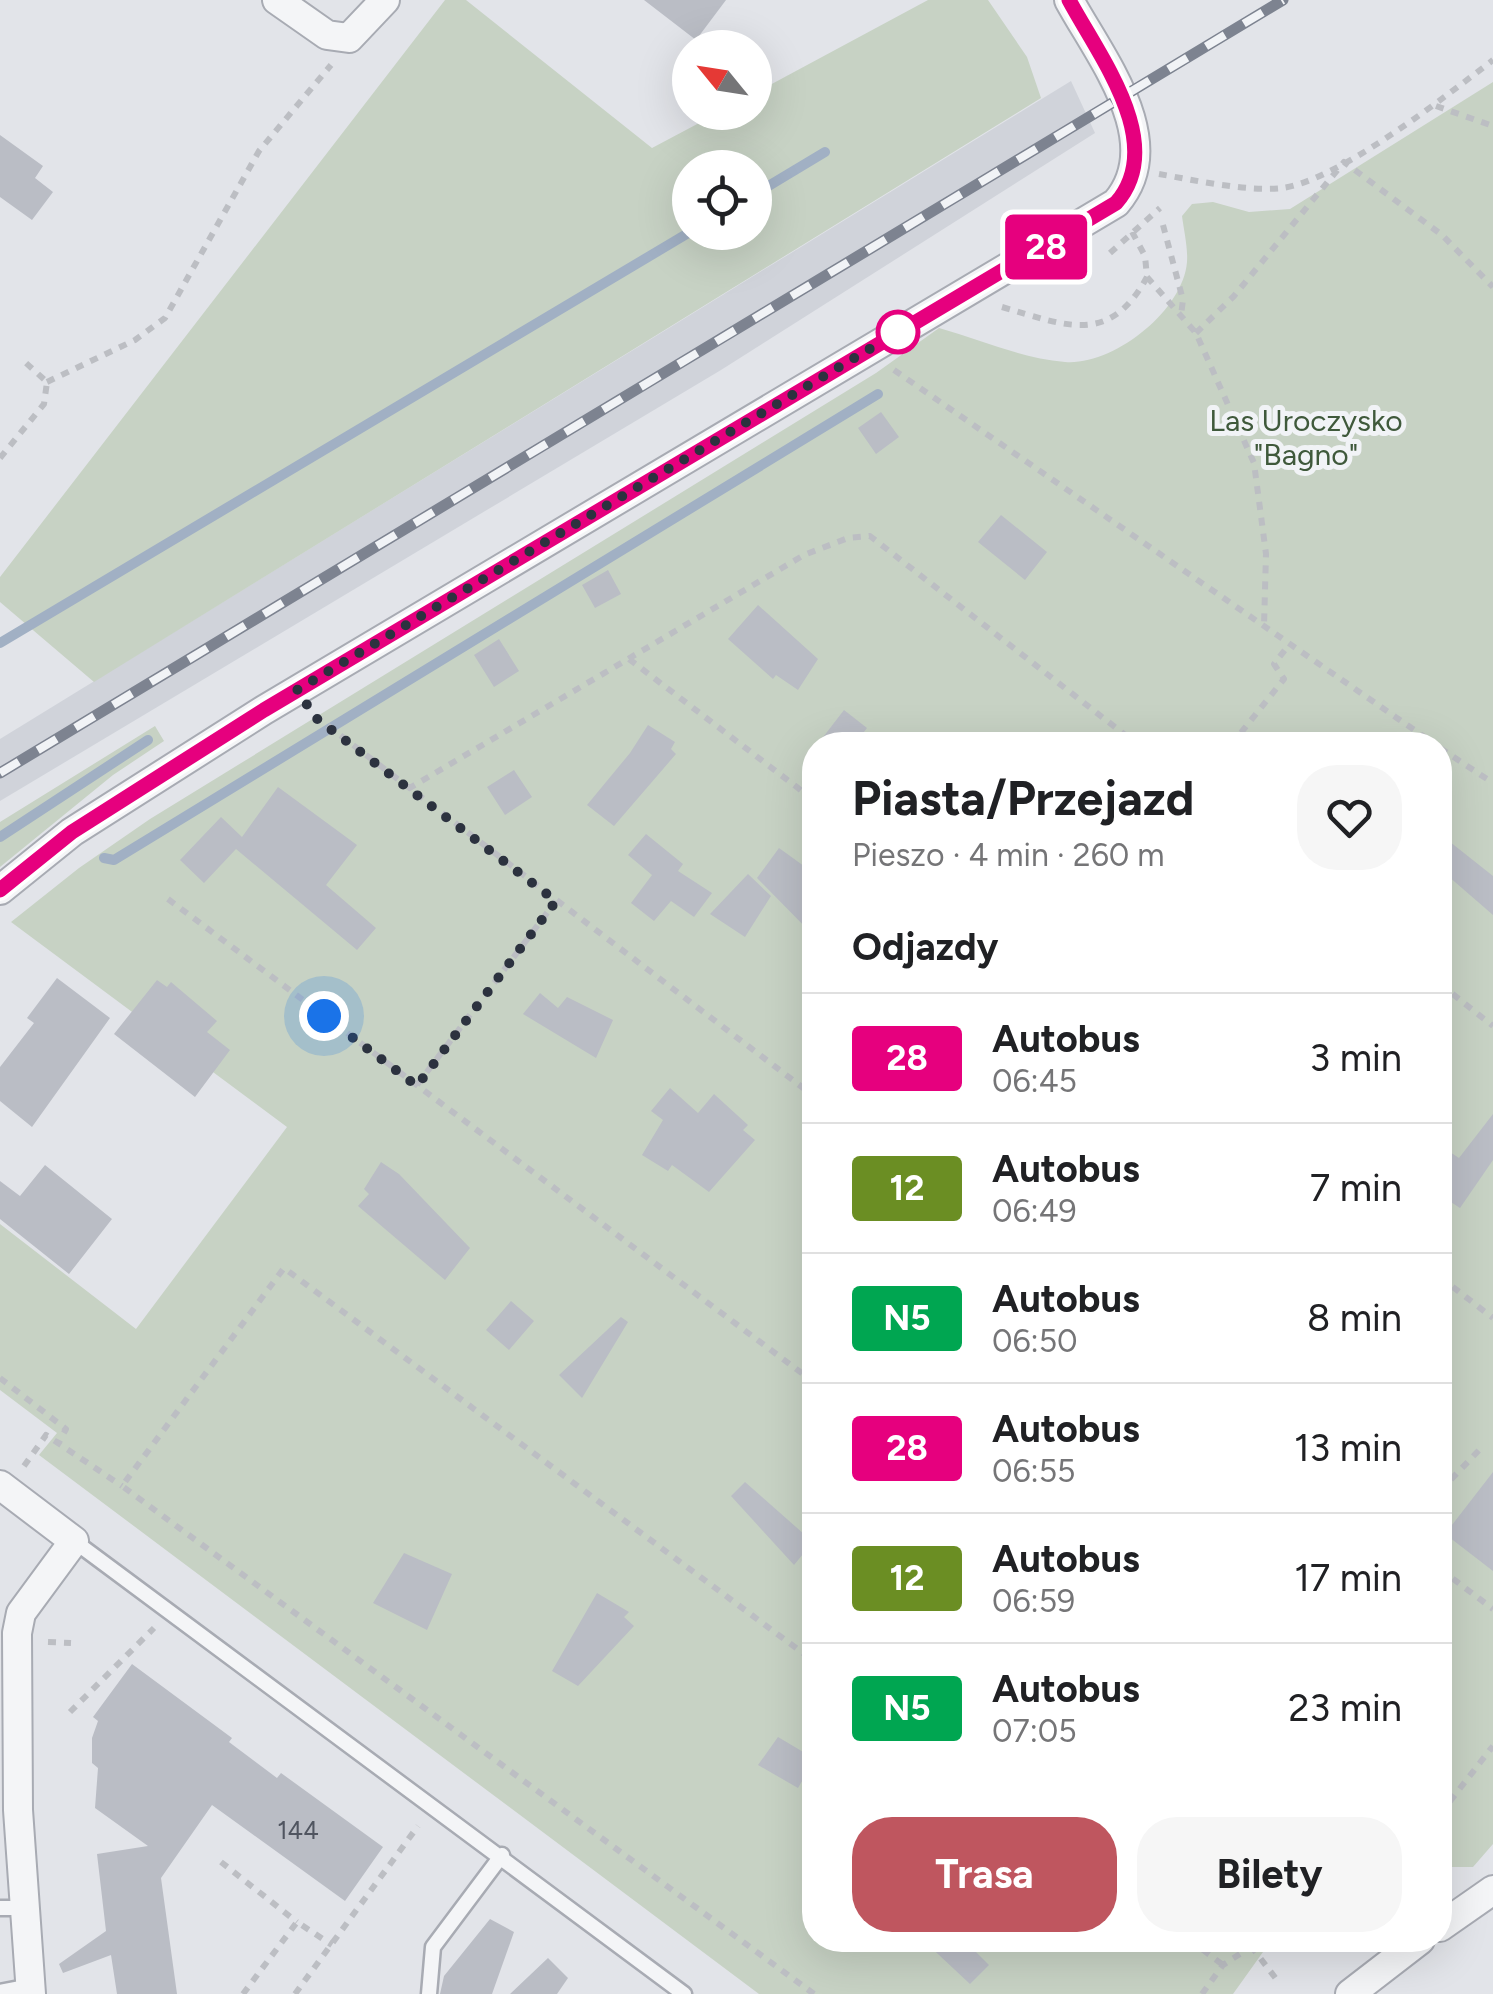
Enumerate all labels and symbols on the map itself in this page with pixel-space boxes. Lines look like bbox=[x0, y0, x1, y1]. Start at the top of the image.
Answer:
north arrow bbox=[672, 30, 772, 130]
line badge: 28 bbox=[1001, 214, 1091, 280]
unlabelled marker bbox=[877, 311, 919, 353]
park label: Las Uroczysko "Bagno" bbox=[1209, 402, 1403, 473]
your location bbox=[299, 991, 349, 1041]
house number: 144 bbox=[277, 1815, 319, 1845]

